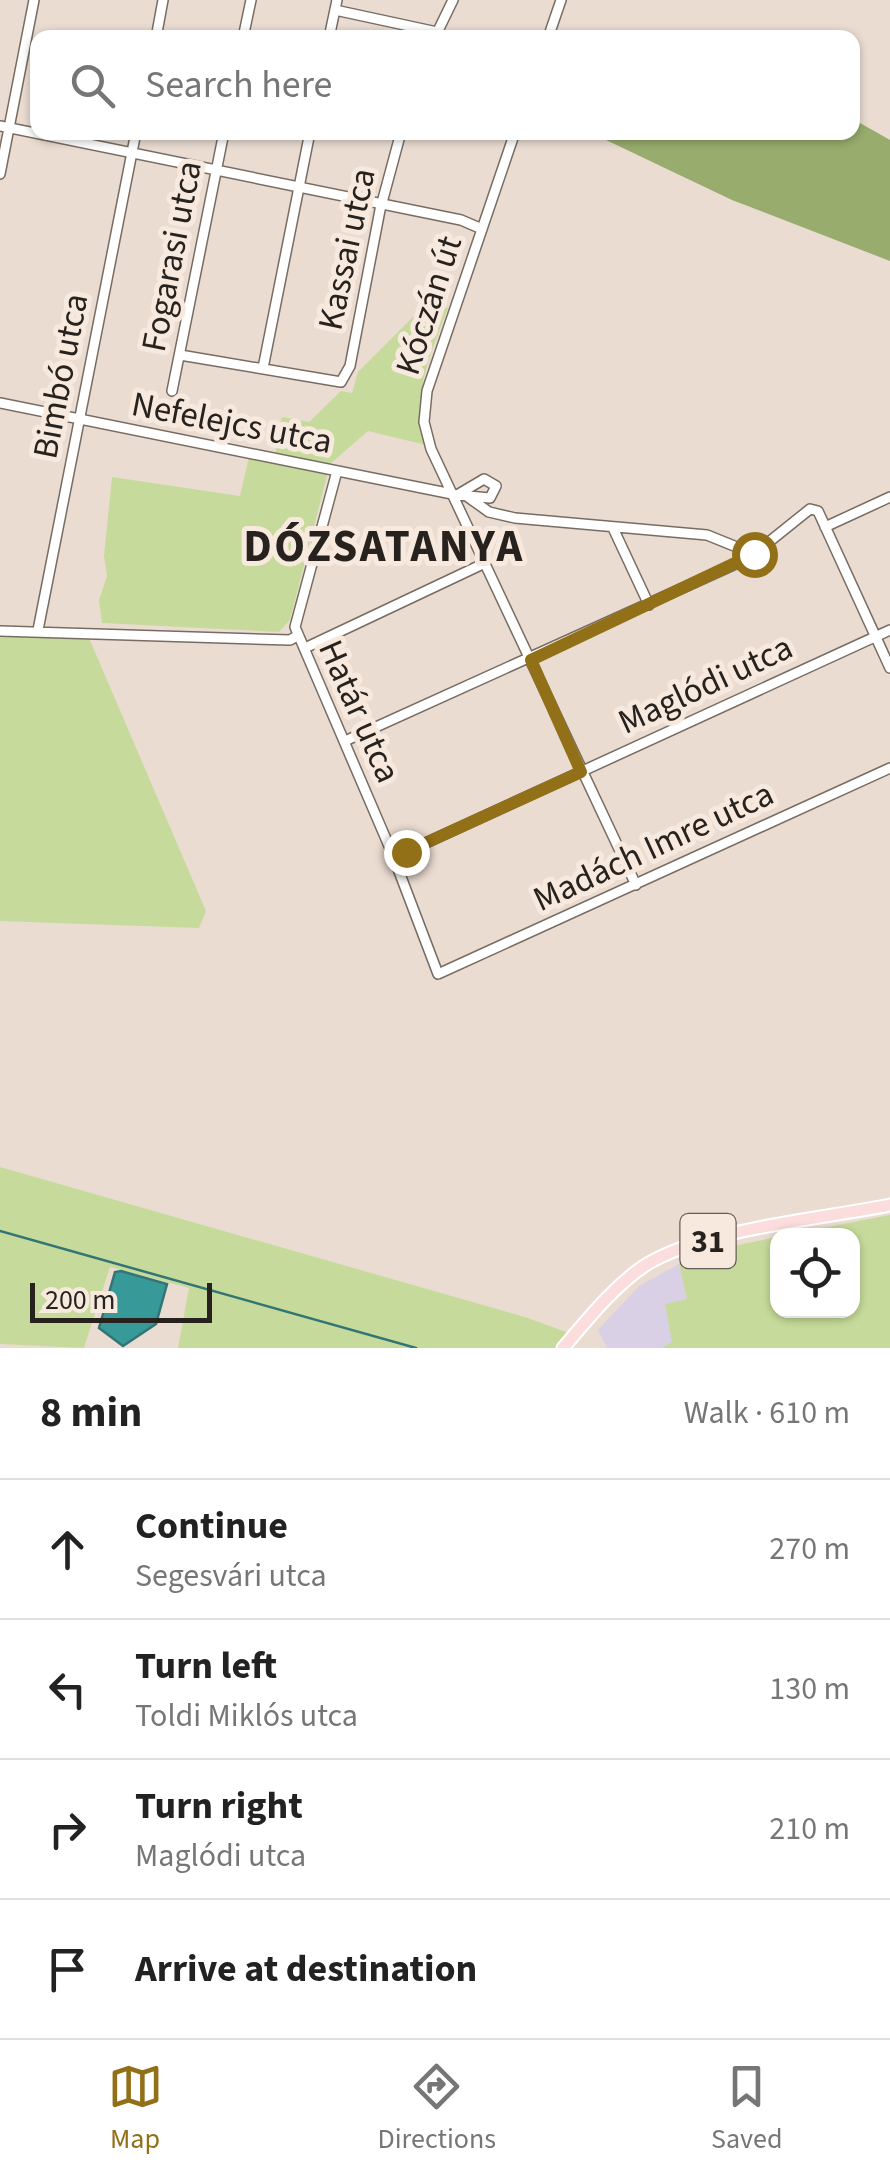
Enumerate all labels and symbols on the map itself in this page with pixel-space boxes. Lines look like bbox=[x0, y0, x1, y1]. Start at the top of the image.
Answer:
street label: Fogarasi utca bbox=[129, 157, 215, 356]
street label: Kassai utca bbox=[305, 164, 388, 335]
street label: Kóczán út bbox=[383, 229, 475, 381]
street label: Bimbó utca bbox=[20, 289, 101, 463]
street label: Nefelejcs utca bbox=[127, 379, 336, 467]
district label: DÓZSATANYA bbox=[243, 515, 525, 579]
route start bbox=[732, 532, 778, 578]
street label: Maglódi utca bbox=[610, 623, 801, 747]
street label: Határ utca bbox=[305, 632, 413, 791]
street label: Madách Imre utca bbox=[525, 769, 782, 925]
route end bbox=[384, 830, 430, 876]
road number: 31 bbox=[680, 1214, 736, 1268]
scale bar bbox=[30, 1278, 212, 1322]

